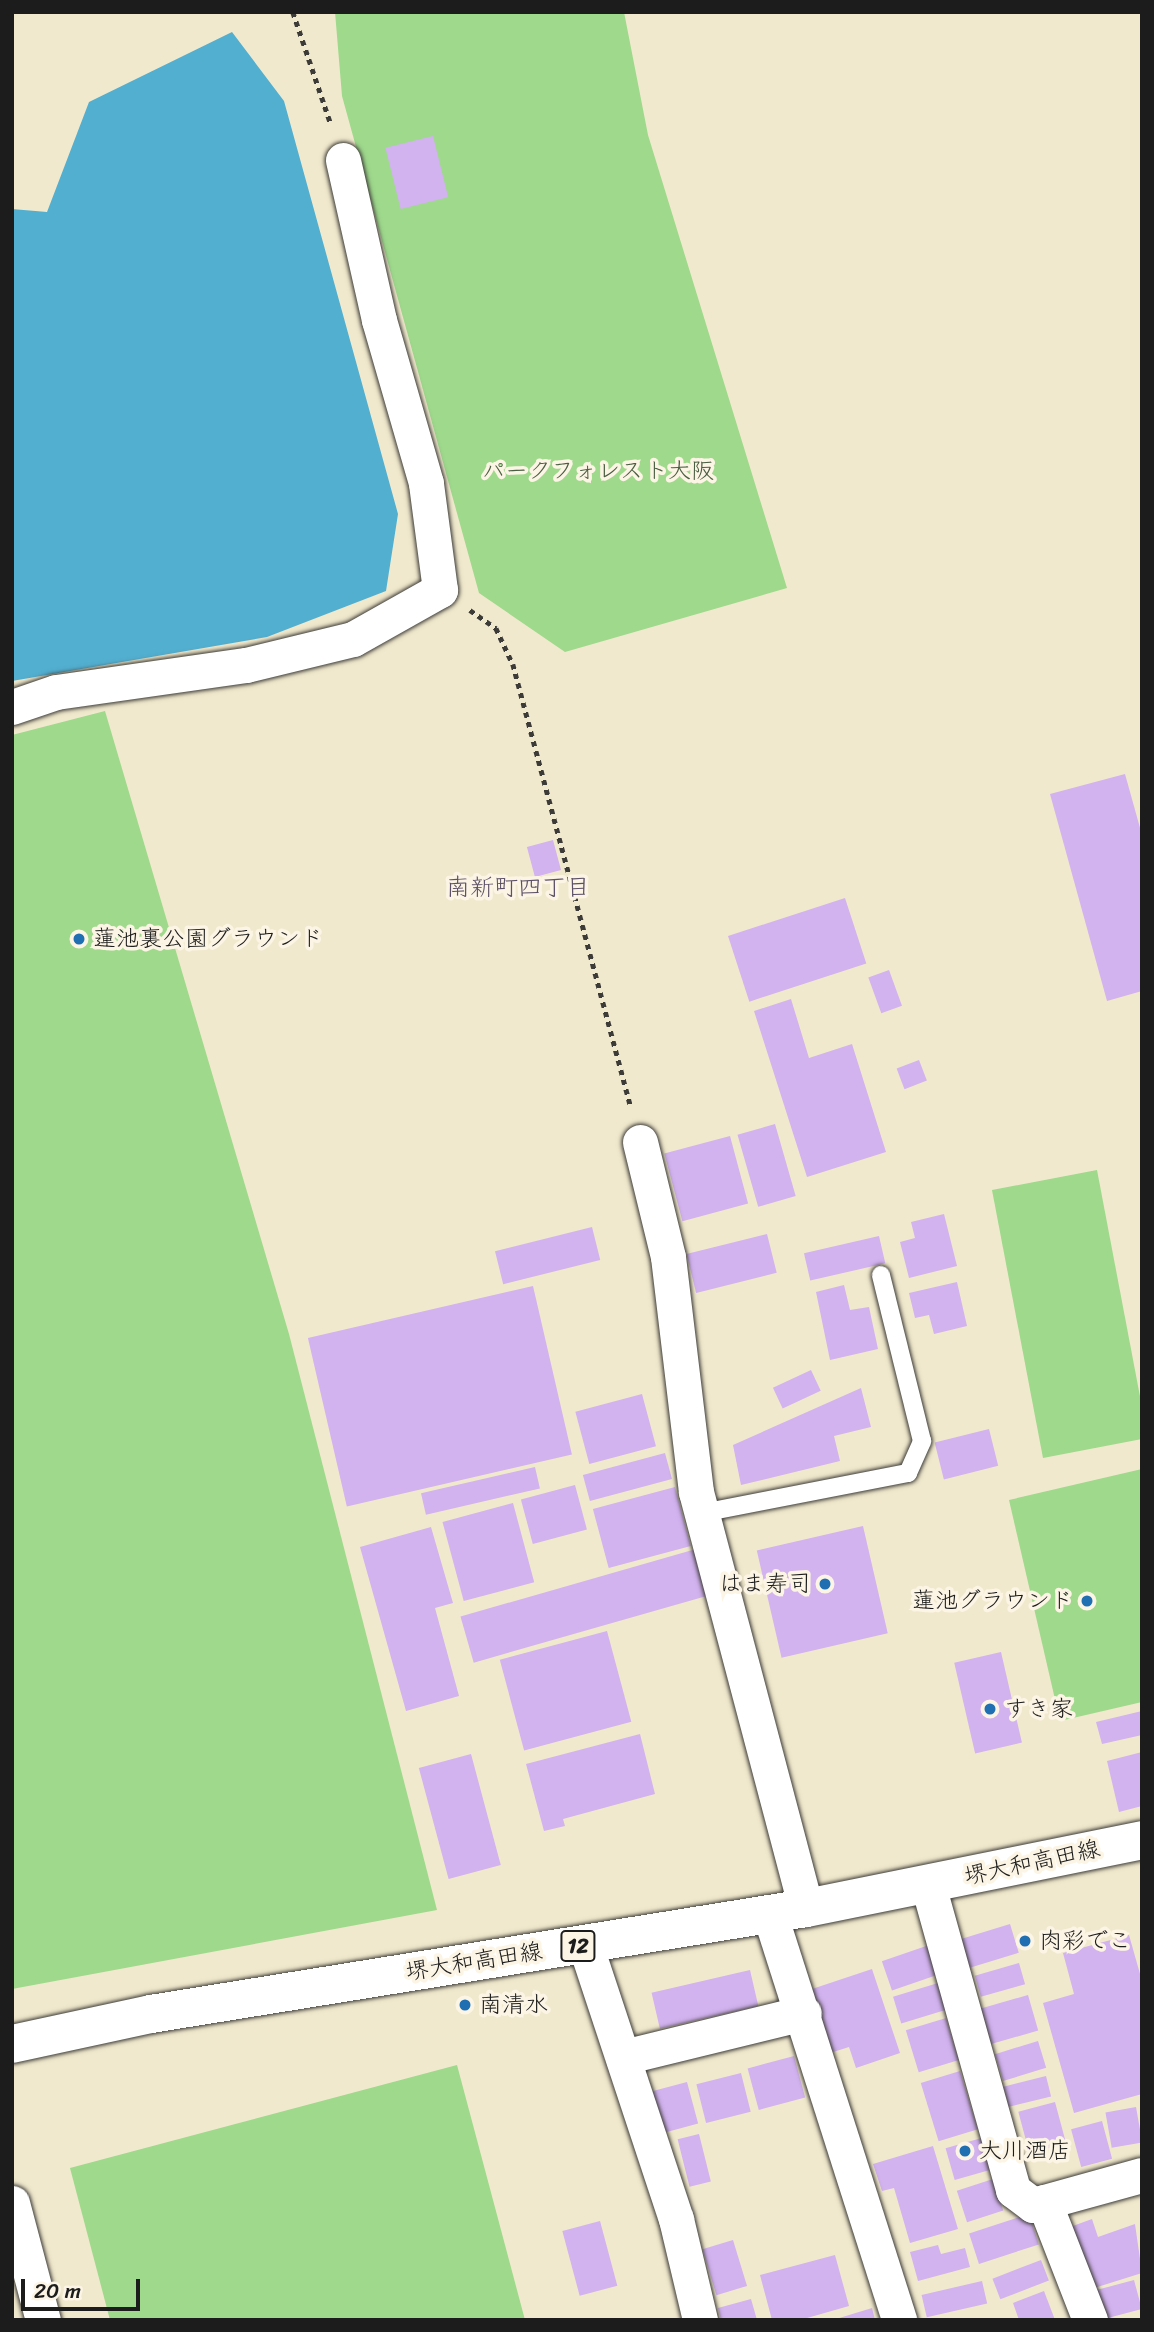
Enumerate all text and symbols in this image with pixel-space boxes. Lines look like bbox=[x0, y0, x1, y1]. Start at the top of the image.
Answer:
park label: パークフォレスト大阪 bbox=[483, 457, 713, 485]
district label: 南新町四丁目 bbox=[446, 874, 590, 902]
place label: 蓮池裏公園グラウンド bbox=[93, 925, 323, 953]
marker: 蓮池裏公園グラウンド bbox=[71, 931, 87, 947]
place label: はま寿司 bbox=[719, 1570, 811, 1598]
marker: はま寿司 bbox=[817, 1576, 833, 1592]
place label: 蓮池グラウンド bbox=[912, 1587, 1073, 1615]
marker: 蓮池グラウンド bbox=[1079, 1593, 1095, 1609]
place label: すき家 bbox=[1004, 1695, 1073, 1723]
marker: すき家 bbox=[982, 1701, 998, 1717]
street label: 堺大和高田線 bbox=[962, 1835, 1102, 1891]
place label: 肉彩でこ bbox=[1039, 1927, 1131, 1955]
road number: 12 bbox=[559, 1928, 597, 1964]
marker: 肉彩でこ bbox=[1017, 1933, 1033, 1949]
street label: 堺大和高田線 bbox=[404, 1938, 544, 1986]
place label: 南清水 bbox=[479, 1991, 548, 2019]
marker: 南清水 bbox=[457, 1997, 473, 2013]
place label: 大川酒店 bbox=[979, 2137, 1071, 2165]
marker: 大川酒店 bbox=[957, 2143, 973, 2159]
scale bar bbox=[24, 2266, 144, 2310]
text: 20 m bbox=[34, 2272, 81, 2310]

